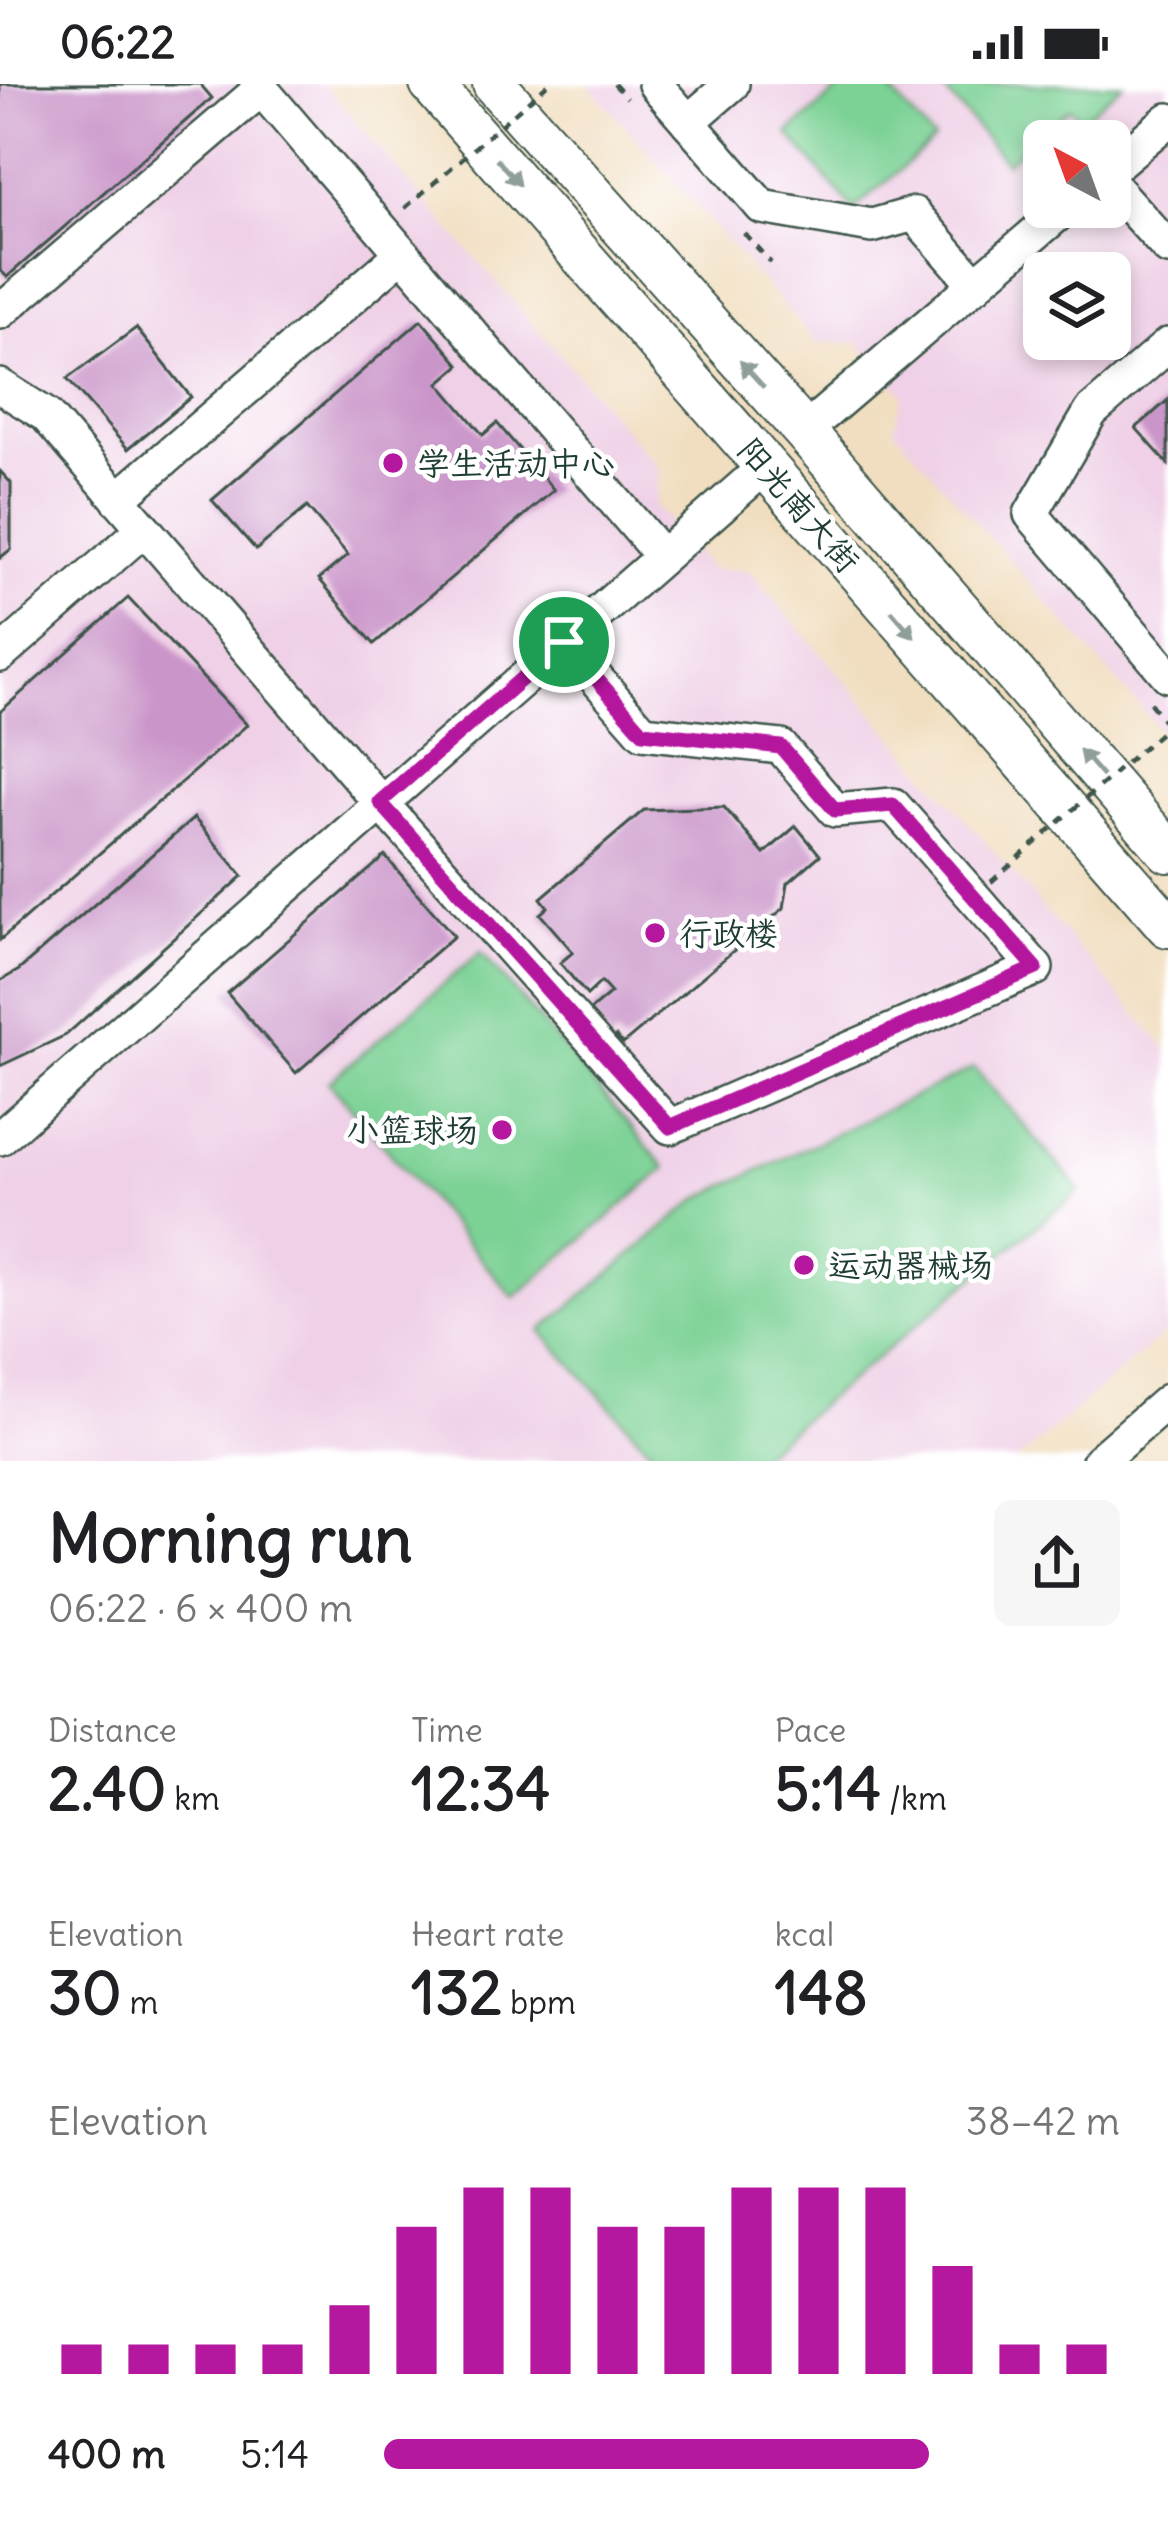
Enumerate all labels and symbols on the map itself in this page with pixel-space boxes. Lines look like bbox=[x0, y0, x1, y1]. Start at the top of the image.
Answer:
north arrow bbox=[1023, 120, 1131, 228]
one-way arrow bbox=[494, 157, 521, 187]
one-way arrow bbox=[739, 359, 766, 388]
street label: 阳光南大街 bbox=[729, 429, 869, 581]
place label: 学生活动中心 bbox=[417, 442, 615, 484]
marker: 学生活动中心 bbox=[380, 450, 406, 476]
pin bbox=[513, 591, 615, 693]
one-way arrow bbox=[889, 609, 916, 638]
one-way arrow bbox=[1079, 748, 1105, 778]
place label: 行政楼 bbox=[679, 912, 778, 954]
marker: 行政楼 bbox=[642, 920, 668, 946]
place label: 小篮球场 bbox=[346, 1109, 478, 1151]
marker: 小篮球场 bbox=[489, 1117, 515, 1143]
place label: 运动器械场 bbox=[828, 1244, 993, 1286]
marker: 运动器械场 bbox=[791, 1252, 817, 1278]

